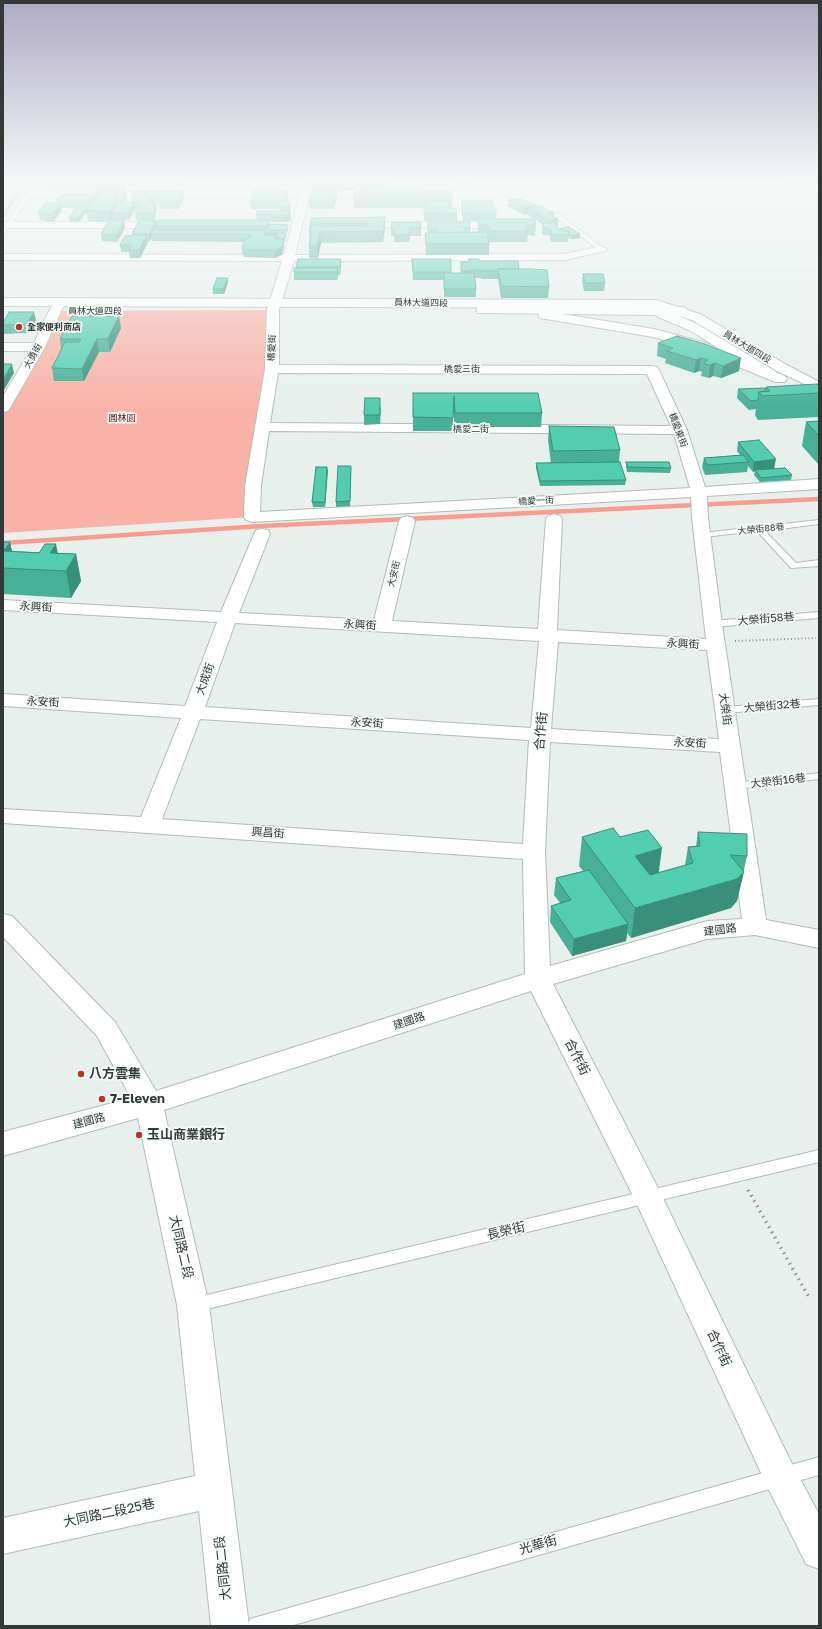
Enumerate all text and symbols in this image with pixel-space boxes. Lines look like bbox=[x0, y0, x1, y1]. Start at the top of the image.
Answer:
street label: 員林大道四段 bbox=[394, 297, 448, 309]
street label: 員林大道四段 bbox=[68, 306, 122, 316]
marker: 全家便利商店 bbox=[14, 322, 24, 332]
place label: 全家便利商店 bbox=[27, 322, 81, 332]
street label: 員林大道四段 bbox=[721, 328, 773, 366]
street label: 橋愛街 bbox=[266, 334, 278, 362]
street label: 大勇街 bbox=[22, 342, 44, 370]
street label: 橋愛三街 bbox=[444, 364, 480, 374]
street label: 橋愛東街 bbox=[667, 411, 689, 449]
park label: 圓林園 bbox=[109, 413, 135, 423]
street label: 橋愛二街 bbox=[453, 424, 489, 434]
street label: 橋愛一街 bbox=[518, 495, 554, 507]
street label: 大榮街88巷 bbox=[737, 521, 785, 537]
street label: 大安街 bbox=[385, 560, 403, 588]
street label: 永興街 bbox=[19, 600, 53, 614]
street label: 大榮街58巷 bbox=[737, 610, 795, 628]
street label: 永興街 bbox=[343, 618, 377, 632]
street label: 永興街 bbox=[666, 637, 700, 651]
street label: 大成街 bbox=[193, 661, 217, 697]
street label: 大榮街 bbox=[716, 692, 734, 726]
street label: 永安街 bbox=[26, 695, 60, 709]
street label: 大榮街32巷 bbox=[743, 697, 801, 715]
street label: 合作街 bbox=[532, 711, 550, 751]
street label: 永安街 bbox=[350, 715, 384, 731]
street label: 永安街 bbox=[673, 736, 707, 750]
street label: 大榮街16巷 bbox=[749, 771, 807, 791]
street label: 興昌街 bbox=[251, 825, 285, 841]
street label: 建國路 bbox=[703, 921, 737, 939]
street label: 建國路 bbox=[391, 1010, 427, 1032]
street label: 合作街 bbox=[561, 1036, 593, 1078]
place label: 八方雲集 bbox=[89, 1066, 141, 1082]
marker: 八方雲集 bbox=[76, 1069, 86, 1079]
place label: 7-Eleven bbox=[110, 1091, 165, 1107]
marker: 7-Eleven bbox=[97, 1094, 107, 1104]
street label: 建國路 bbox=[71, 1110, 107, 1132]
place label: 玉山商業銀行 bbox=[147, 1127, 225, 1143]
marker: 玉山商業銀行 bbox=[134, 1130, 144, 1140]
street label: 大同路二段 bbox=[166, 1214, 196, 1280]
street label: 長榮街 bbox=[485, 1219, 527, 1243]
street label: 合作街 bbox=[704, 1327, 734, 1369]
street label: 大同路二段25巷 bbox=[62, 1496, 156, 1530]
street label: 光華街 bbox=[517, 1532, 559, 1558]
street label: 大同路二段 bbox=[212, 1535, 234, 1601]

